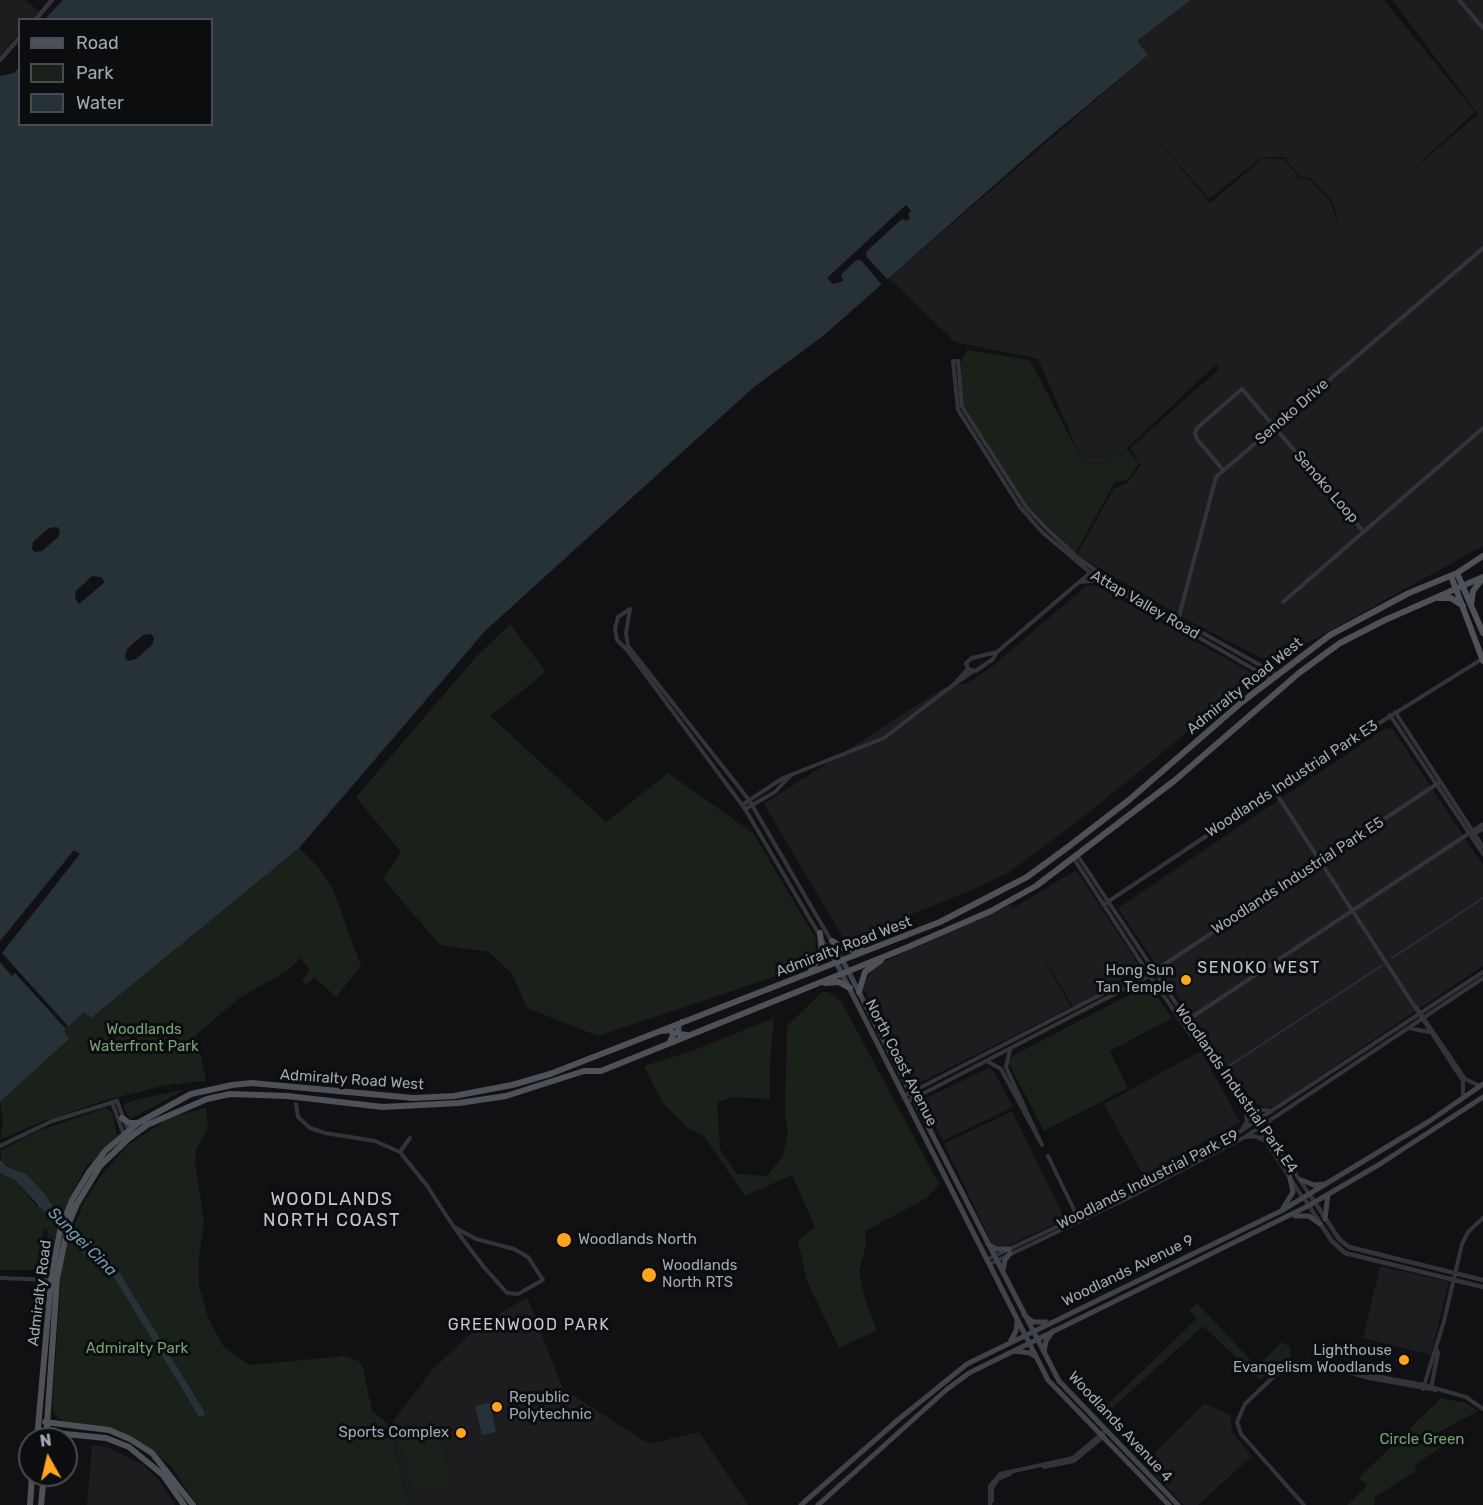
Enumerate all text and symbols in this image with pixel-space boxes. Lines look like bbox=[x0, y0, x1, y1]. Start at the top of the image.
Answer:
legend bbox=[18, 18, 213, 126]
text: Road bbox=[76, 32, 119, 54]
text: Park bbox=[76, 62, 113, 84]
text: Water bbox=[76, 92, 124, 114]
street label: Senoko Drive bbox=[1252, 375, 1332, 449]
street label: Senoko Loop bbox=[1290, 447, 1362, 527]
street label: Attap Valley Road bbox=[1087, 567, 1203, 643]
street label: Admiralty Road West bbox=[1183, 634, 1307, 738]
street label: Woodlands Industrial Park E3 bbox=[1203, 717, 1381, 841]
street label: Woodlands Industrial Park E5 bbox=[1209, 814, 1387, 938]
street label: Admiralty Road West bbox=[774, 913, 914, 981]
district label: SENOKO WEST bbox=[1197, 958, 1321, 978]
place label: Hong Sun Tan Temple bbox=[1096, 962, 1174, 997]
marker: Hong Sun Tan Temple bbox=[1179, 973, 1193, 987]
street label: North Coast Avenue bbox=[861, 997, 941, 1129]
street label: Woodlands Industrial Park E4 bbox=[1171, 1001, 1301, 1177]
park label: Woodlands Waterfront Park bbox=[89, 1021, 199, 1056]
street label: Admiralty Road West bbox=[280, 1066, 424, 1094]
street label: Woodlands Industrial Park E9 bbox=[1054, 1126, 1242, 1234]
district label: WOODLANDS NORTH COAST bbox=[263, 1189, 401, 1232]
water label: Sungei Cina bbox=[44, 1204, 120, 1280]
marker: Woodlands North bbox=[555, 1231, 573, 1249]
place label: Woodlands North bbox=[578, 1231, 697, 1249]
street label: Woodlands Avenue 9 bbox=[1059, 1231, 1197, 1311]
street label: Admiralty Road bbox=[25, 1239, 55, 1347]
place label: Woodlands North RTS bbox=[662, 1257, 737, 1292]
marker: Woodlands North RTS bbox=[640, 1266, 658, 1284]
district label: GREENWOOD PARK bbox=[448, 1315, 610, 1335]
park label: Admiralty Park bbox=[86, 1340, 188, 1358]
place label: Lighthouse Evangelism Woodlands bbox=[1233, 1342, 1392, 1377]
marker: Lighthouse Evangelism Woodlands bbox=[1397, 1353, 1411, 1367]
street label: Woodlands Avenue 4 bbox=[1064, 1368, 1176, 1486]
place label: Republic Polytechnic bbox=[509, 1389, 592, 1424]
marker: Republic Polytechnic bbox=[490, 1400, 504, 1414]
place label: Sports Complex bbox=[338, 1424, 449, 1442]
marker: Sports Complex bbox=[454, 1426, 468, 1440]
north arrow bbox=[18, 1427, 78, 1487]
text: N bbox=[39, 1430, 53, 1451]
park label: Circle Green bbox=[1380, 1431, 1464, 1449]

